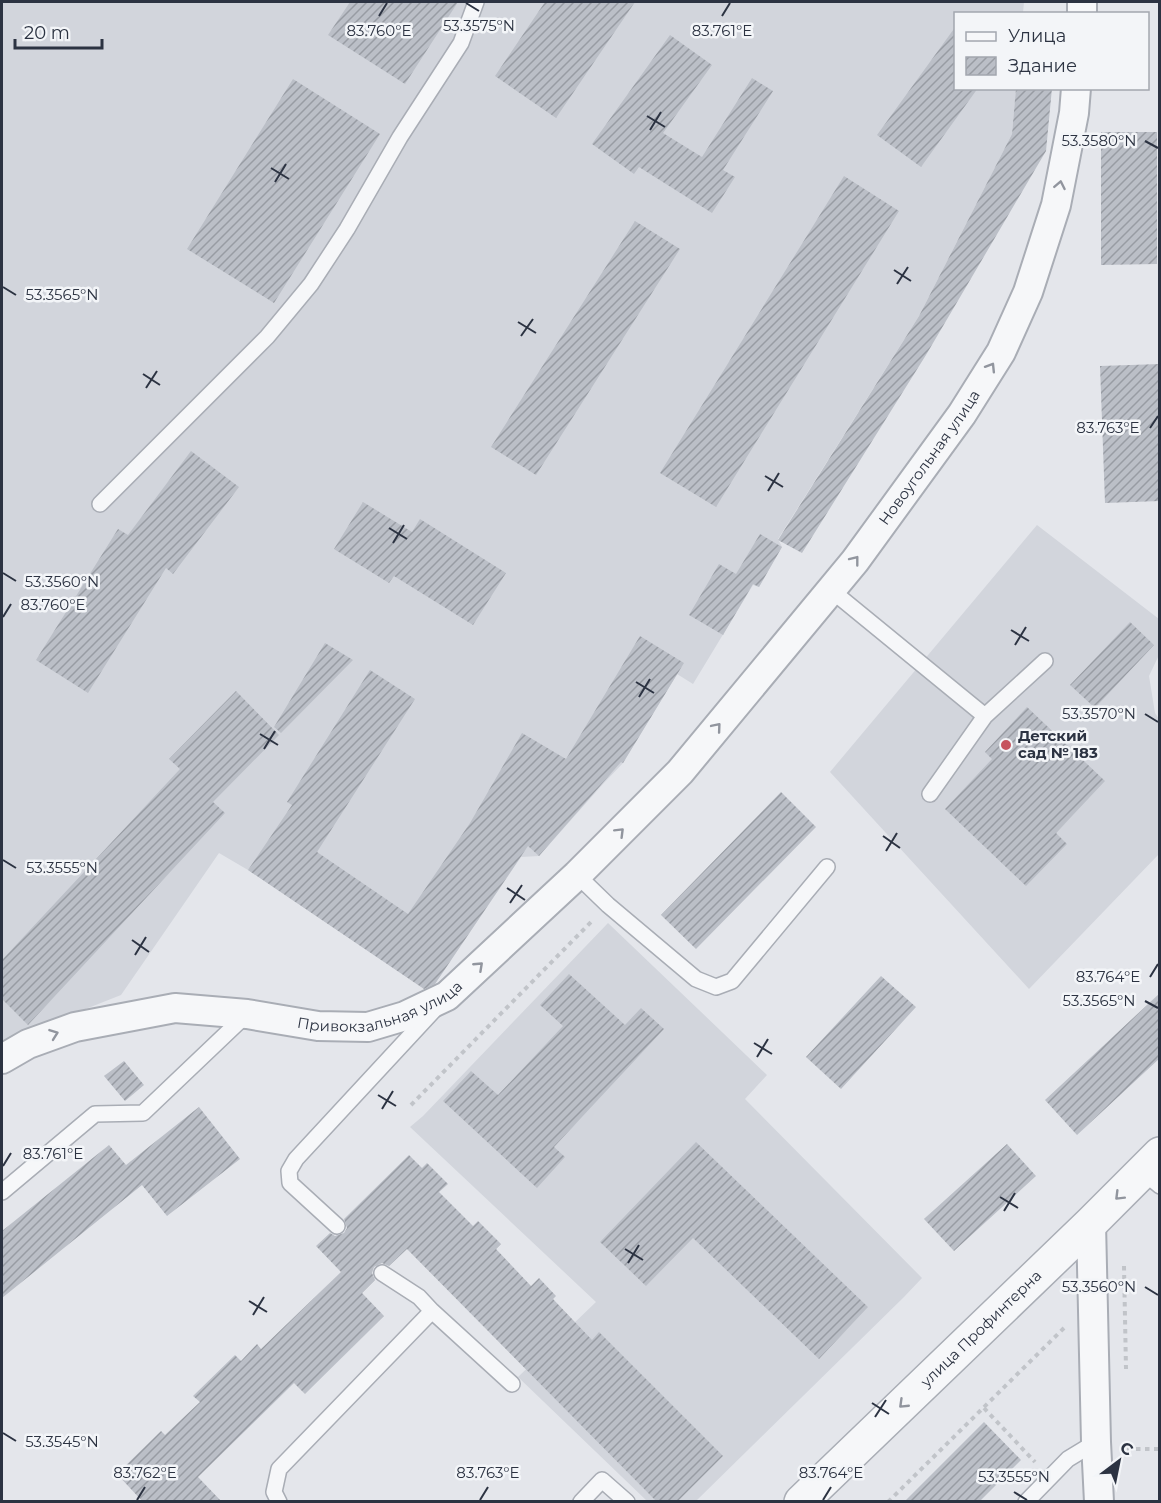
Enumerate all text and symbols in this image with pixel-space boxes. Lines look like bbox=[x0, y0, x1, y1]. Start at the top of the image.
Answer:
scale bar bbox=[15, 12, 102, 50]
legend bbox=[954, 12, 1149, 90]
text: 53.3575°N bbox=[443, 16, 515, 35]
text: 83.760°E bbox=[347, 21, 411, 40]
text: 83.761°E bbox=[692, 21, 752, 40]
text: 20 m bbox=[24, 22, 70, 44]
text: Улица bbox=[1008, 25, 1066, 47]
text: Здание bbox=[1008, 55, 1077, 77]
text: 53.3580°N bbox=[1061, 131, 1137, 150]
one-way arrow bbox=[1053, 180, 1066, 190]
text: 53.3565°N bbox=[26, 285, 98, 304]
one-way arrow bbox=[984, 363, 996, 373]
street label: Новоугольная улица bbox=[874, 386, 984, 529]
text: 83.763°E bbox=[1076, 418, 1140, 437]
one-way arrow bbox=[848, 556, 859, 567]
text: 53.3560°N bbox=[25, 572, 99, 591]
text: 83.760°E bbox=[21, 595, 85, 614]
text: 53.3570°N bbox=[1062, 704, 1136, 723]
one-way arrow bbox=[710, 723, 721, 734]
place label: Детский сад № 183 bbox=[1018, 726, 1098, 762]
marker: Детский сад № 183 bbox=[999, 738, 1013, 752]
one-way arrow bbox=[612, 828, 623, 839]
text: 53.3555°N bbox=[26, 858, 98, 877]
one-way arrow bbox=[472, 963, 483, 974]
text: 83.764°E bbox=[1076, 967, 1140, 986]
street label: Привокзальная улица bbox=[296, 977, 466, 1036]
text: 53.3565°N bbox=[1063, 991, 1135, 1010]
one-way arrow bbox=[49, 1029, 59, 1042]
text: 83.761°E bbox=[23, 1144, 83, 1163]
one-way arrow bbox=[1115, 1188, 1126, 1199]
street label: улица Профинтерна bbox=[916, 1266, 1045, 1391]
text: 53.3560°N bbox=[1062, 1277, 1136, 1296]
one-way arrow bbox=[899, 1397, 910, 1408]
north arrow bbox=[1089, 1431, 1149, 1491]
text: 53.3545°N bbox=[25, 1432, 99, 1451]
text: С bbox=[1117, 1438, 1137, 1460]
text: 83.762°E bbox=[113, 1463, 177, 1482]
text: 83.763°E bbox=[456, 1463, 520, 1482]
text: 83.764°E bbox=[799, 1463, 863, 1482]
text: 53.3555°N bbox=[978, 1467, 1050, 1486]

